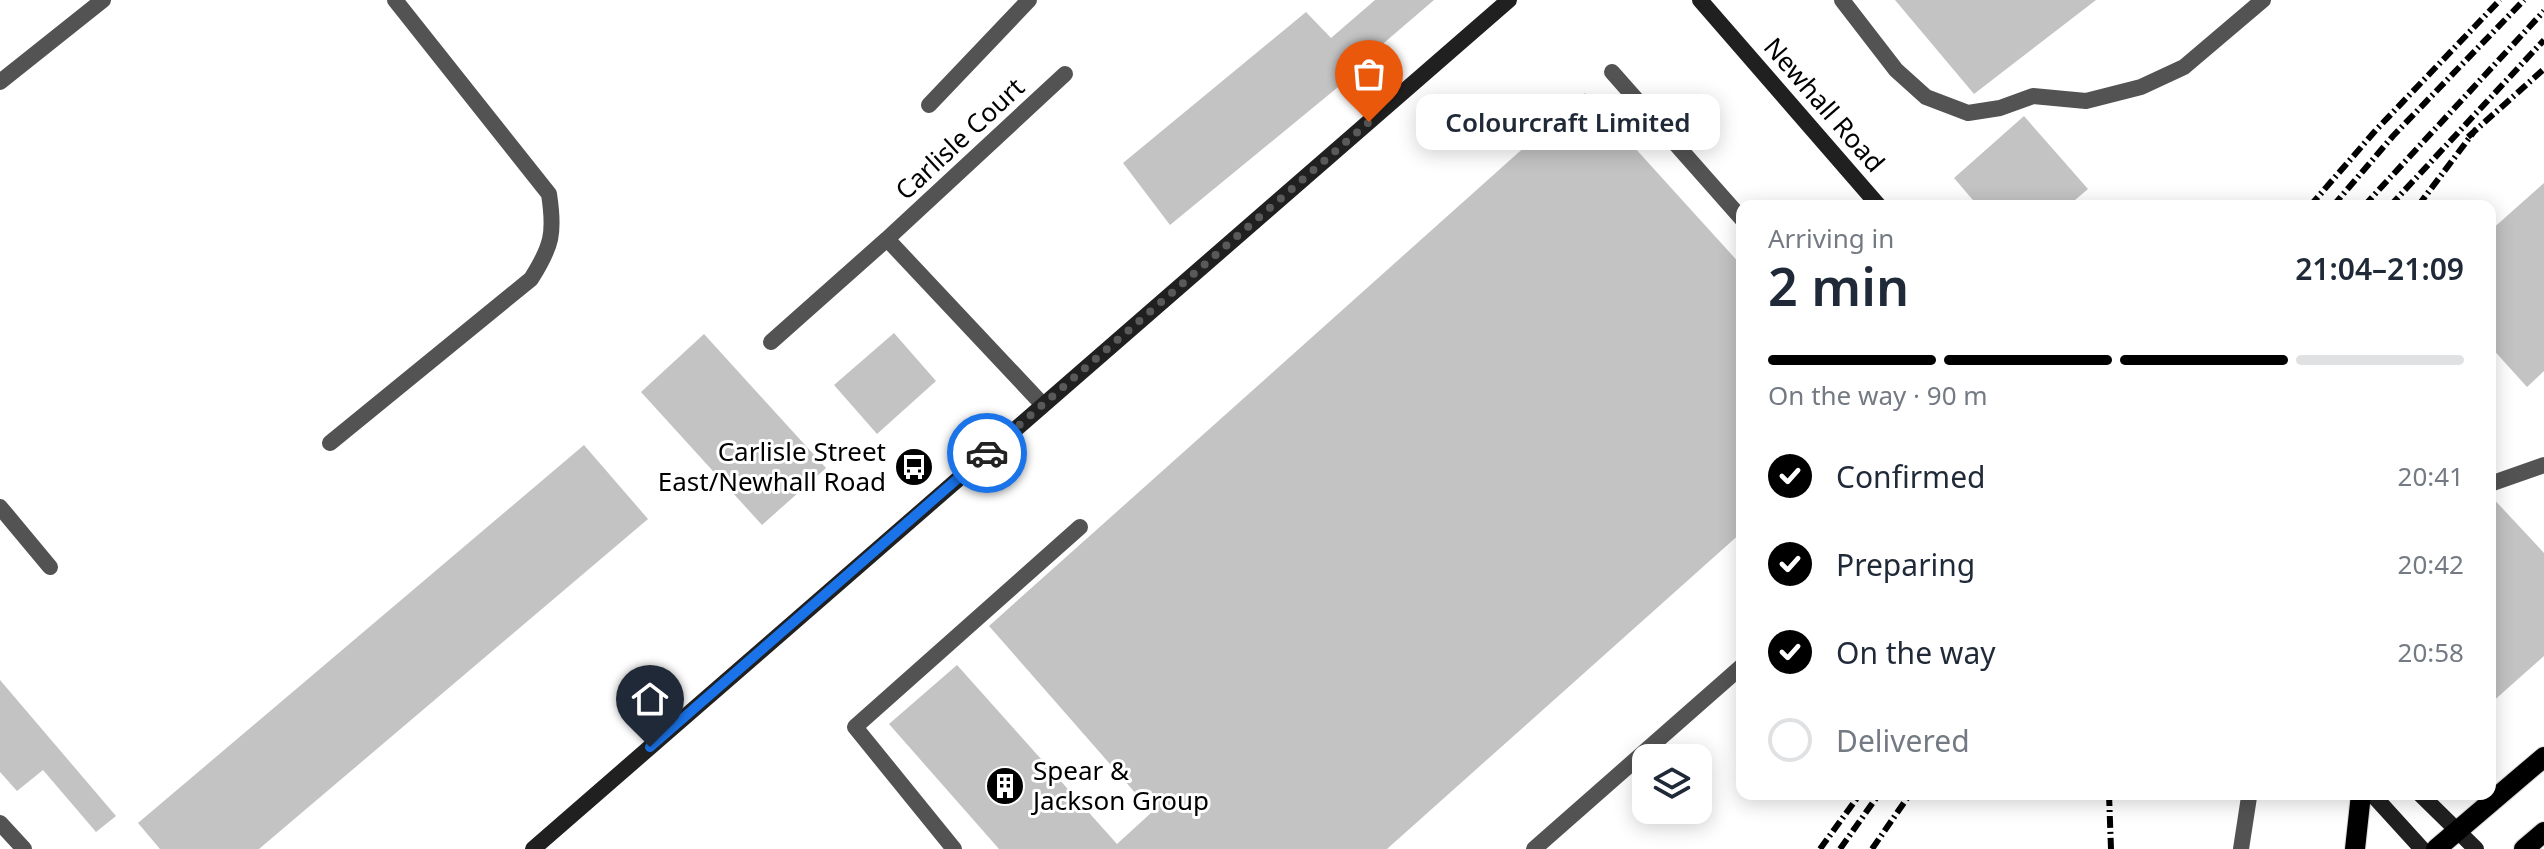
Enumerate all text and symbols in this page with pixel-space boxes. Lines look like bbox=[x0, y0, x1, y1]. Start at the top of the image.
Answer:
street label: Newhall Road bbox=[1756, 29, 1893, 179]
pin bbox=[1335, 40, 1403, 122]
icon: bag bbox=[1347, 52, 1391, 96]
street label: Carlisle Court bbox=[887, 69, 1032, 207]
callout: Colourcraft Limited bbox=[1417, 94, 1721, 150]
text: Colourcraft Limited bbox=[1445, 104, 1691, 140]
text: Arriving in bbox=[1768, 220, 1894, 256]
text: 21:04–21:09 bbox=[2295, 248, 2464, 289]
text: 2 min bbox=[1768, 250, 1909, 321]
text: On the way · 90 m bbox=[1768, 377, 1988, 413]
courier bbox=[947, 413, 1027, 493]
icon: car bbox=[965, 431, 1009, 475]
place label: Carlisle Street East/Newhall Road bbox=[658, 433, 886, 499]
bus stop icon: Carlisle Street East/Newhall Road bbox=[893, 446, 935, 488]
icon: check bbox=[1768, 454, 1812, 498]
text: Confirmed bbox=[1836, 456, 1986, 497]
text: 20:41 bbox=[2398, 458, 2464, 494]
icon: check bbox=[1768, 542, 1812, 586]
text: Preparing bbox=[1836, 544, 1975, 585]
text: 20:42 bbox=[2398, 546, 2464, 582]
icon: check bbox=[1768, 630, 1812, 674]
text: On the way bbox=[1836, 632, 1996, 673]
text: 20:58 bbox=[2398, 634, 2464, 670]
pin bbox=[616, 665, 684, 747]
icon: home bbox=[628, 677, 672, 721]
text: Delivered bbox=[1836, 720, 1970, 761]
map controls bbox=[1632, 744, 1712, 824]
button: layers bbox=[1632, 744, 1712, 824]
place label: Spear & Jackson Group bbox=[1030, 752, 1209, 818]
building icon: Spear & Jackson Group bbox=[984, 765, 1026, 807]

